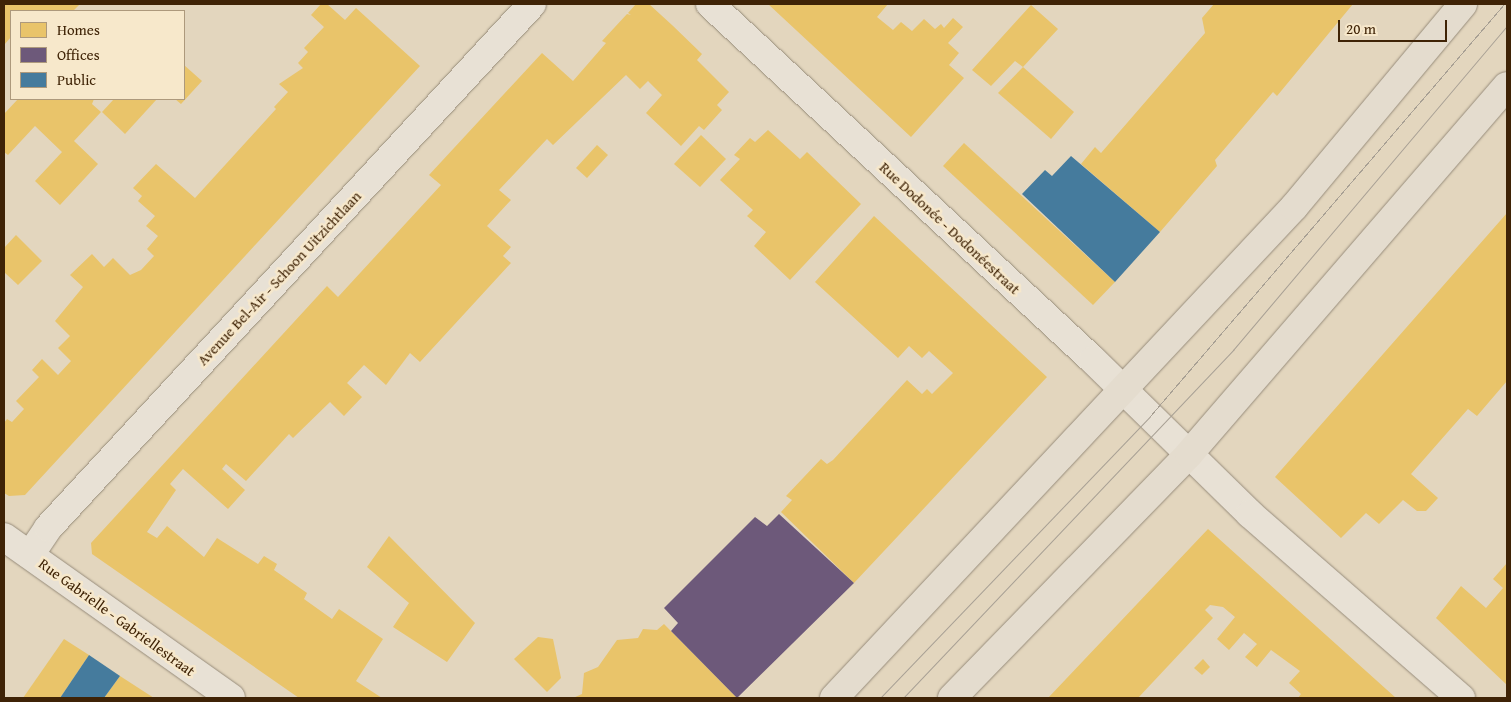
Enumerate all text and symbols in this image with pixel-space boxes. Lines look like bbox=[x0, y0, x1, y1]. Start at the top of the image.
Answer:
legend bbox=[10, 10, 185, 100]
scale bar bbox=[1341, 10, 1450, 42]
text: 20 m bbox=[1346, 18, 1376, 39]
text: Homes bbox=[57, 19, 100, 40]
text: Offices bbox=[57, 44, 100, 65]
text: Public bbox=[57, 69, 96, 90]
street label: Rue Dodonée - Dodonéestraat bbox=[876, 158, 1024, 298]
street label: Avenue Bel-Air - Schoon Uitzichtlaan bbox=[193, 187, 365, 369]
street label: Rue Gabrielle - Gabriellestraat bbox=[35, 554, 199, 680]

